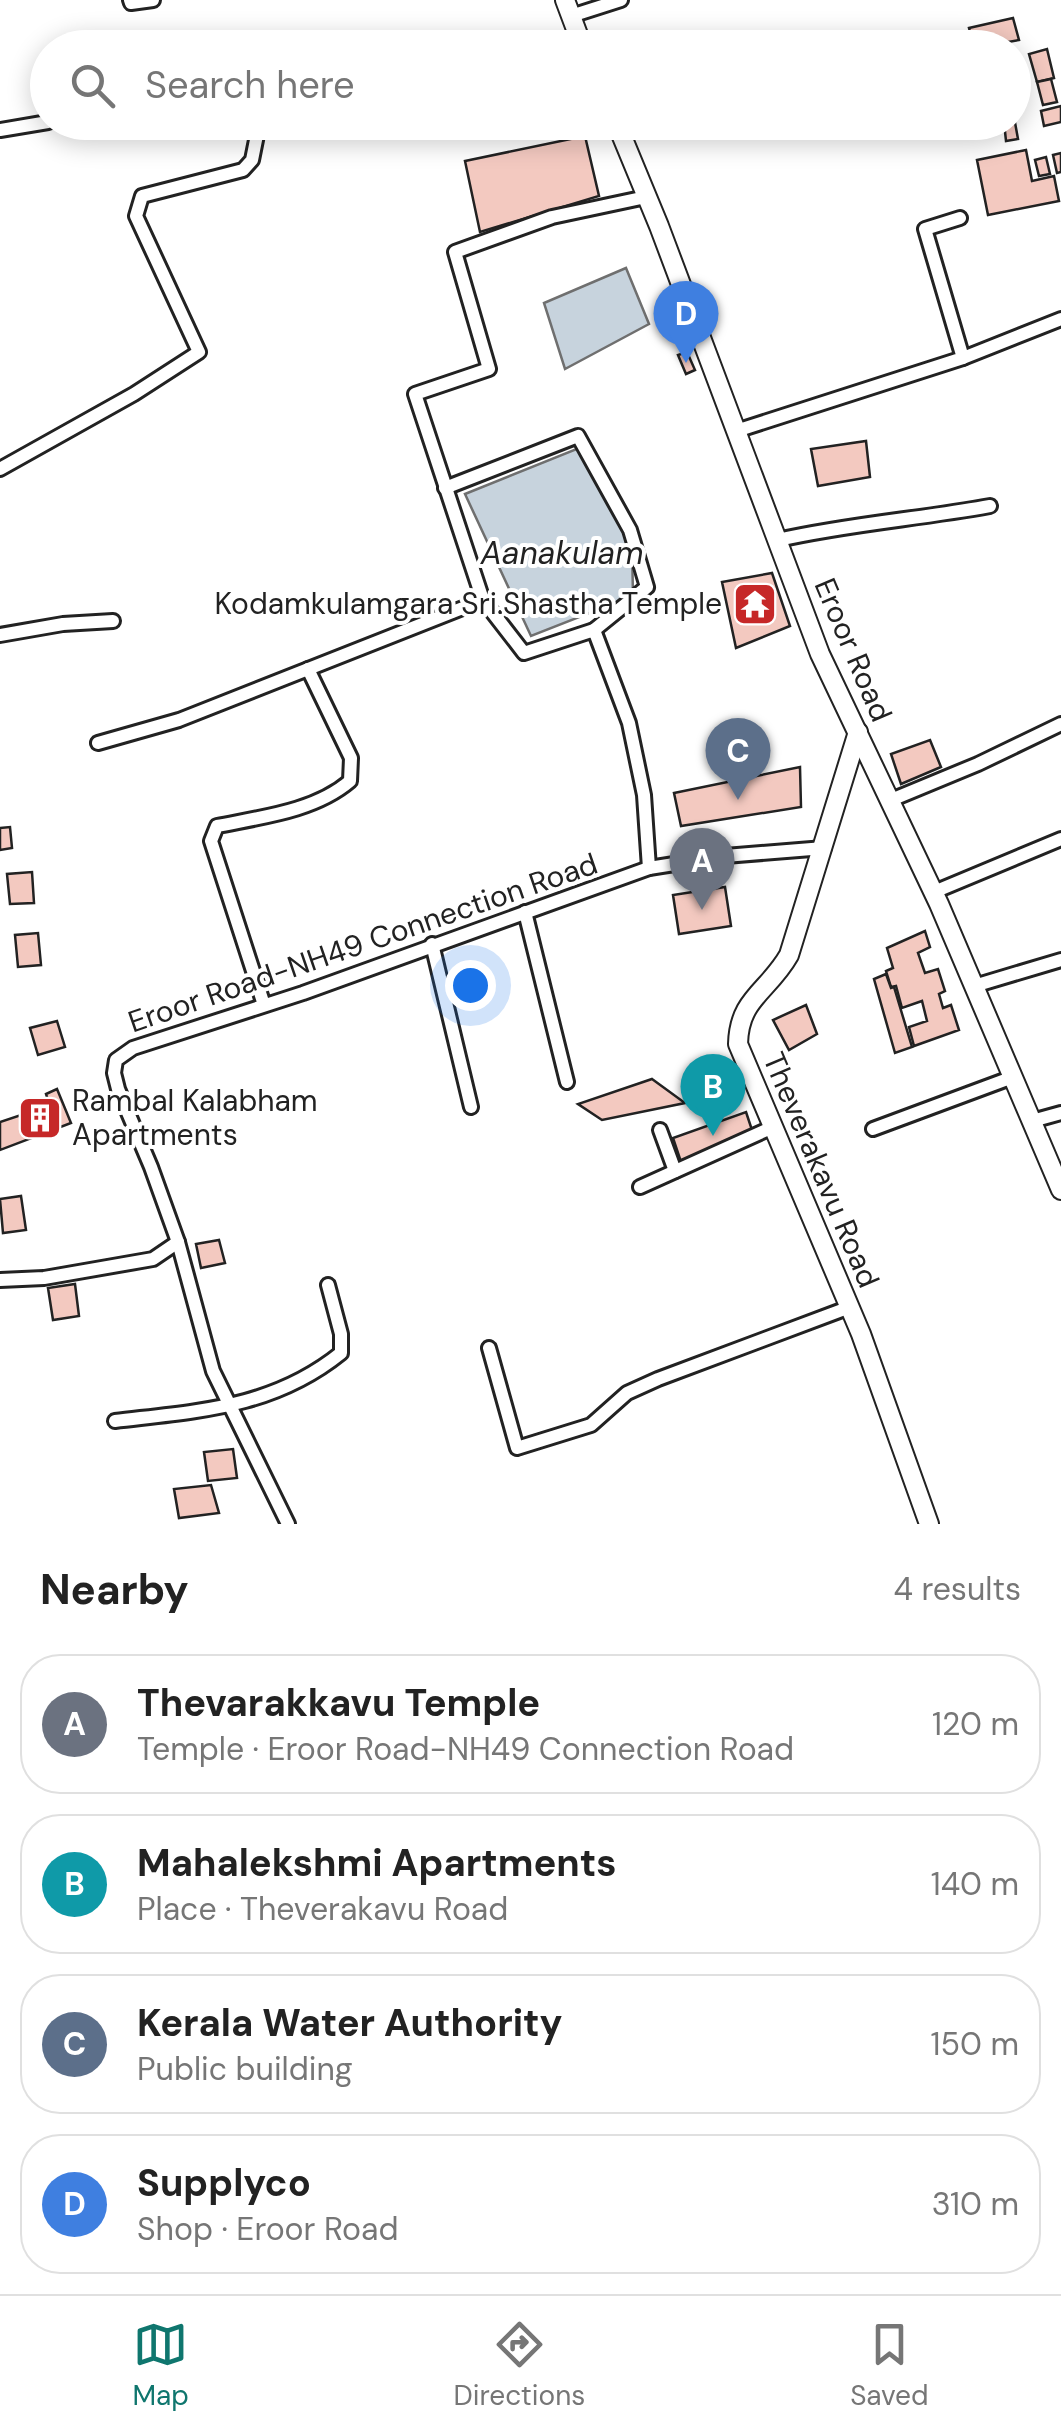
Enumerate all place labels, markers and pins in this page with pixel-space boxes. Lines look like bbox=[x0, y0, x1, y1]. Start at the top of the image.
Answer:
pin: D bbox=[654, 280, 718, 363]
temple icon: Kodamkulamgara Sri.Shastha Temple bbox=[732, 581, 778, 627]
place label: Kodamkulamgara Sri.Shastha Temple bbox=[215, 584, 722, 623]
pin: C bbox=[706, 718, 770, 800]
pin: A bbox=[670, 828, 734, 910]
pin: B bbox=[680, 1054, 746, 1136]
place label: Rambal Kalabham Apartments bbox=[72, 1081, 318, 1154]
building icon: Rambal Kalabham Apartments bbox=[17, 1095, 63, 1141]

